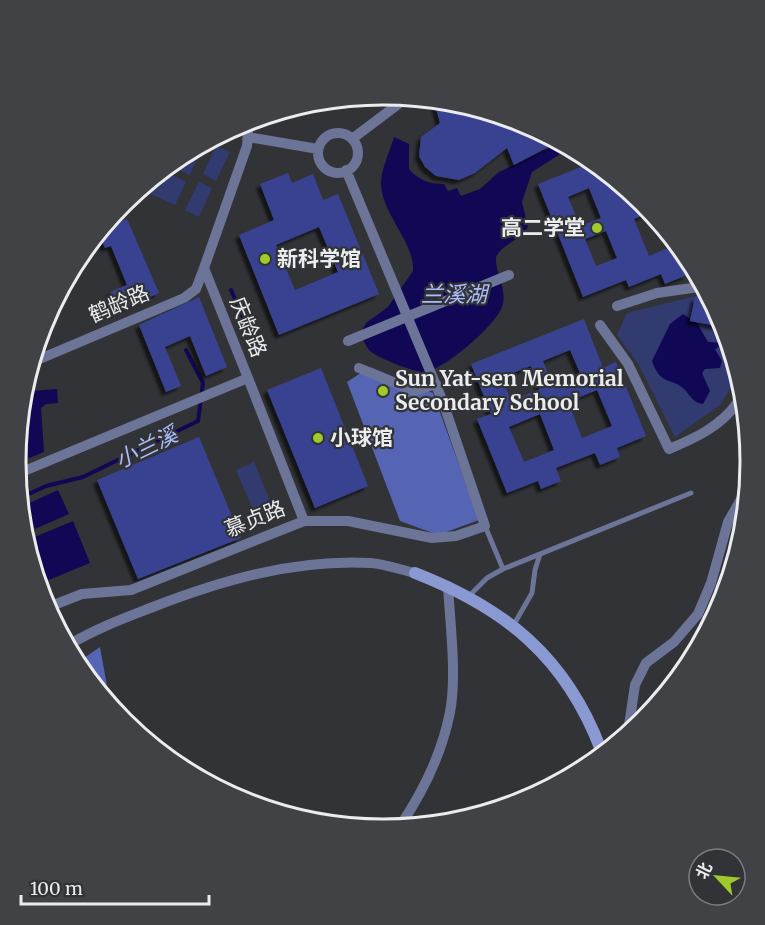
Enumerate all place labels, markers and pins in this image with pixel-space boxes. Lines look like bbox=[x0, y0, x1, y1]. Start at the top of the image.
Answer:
place label: 高二学堂 bbox=[501, 214, 585, 241]
marker: 高二学堂 bbox=[590, 221, 604, 235]
place label: 新科学馆 bbox=[277, 245, 361, 272]
marker: 新科学馆 bbox=[258, 252, 272, 266]
place label: Sun Yat-sen Memorial Secondary School bbox=[395, 365, 624, 416]
marker: Sun Yat-sen Memorial Secondary School bbox=[376, 384, 390, 398]
place label: 小球馆 bbox=[330, 424, 393, 451]
marker: 小球馆 bbox=[311, 431, 325, 445]

